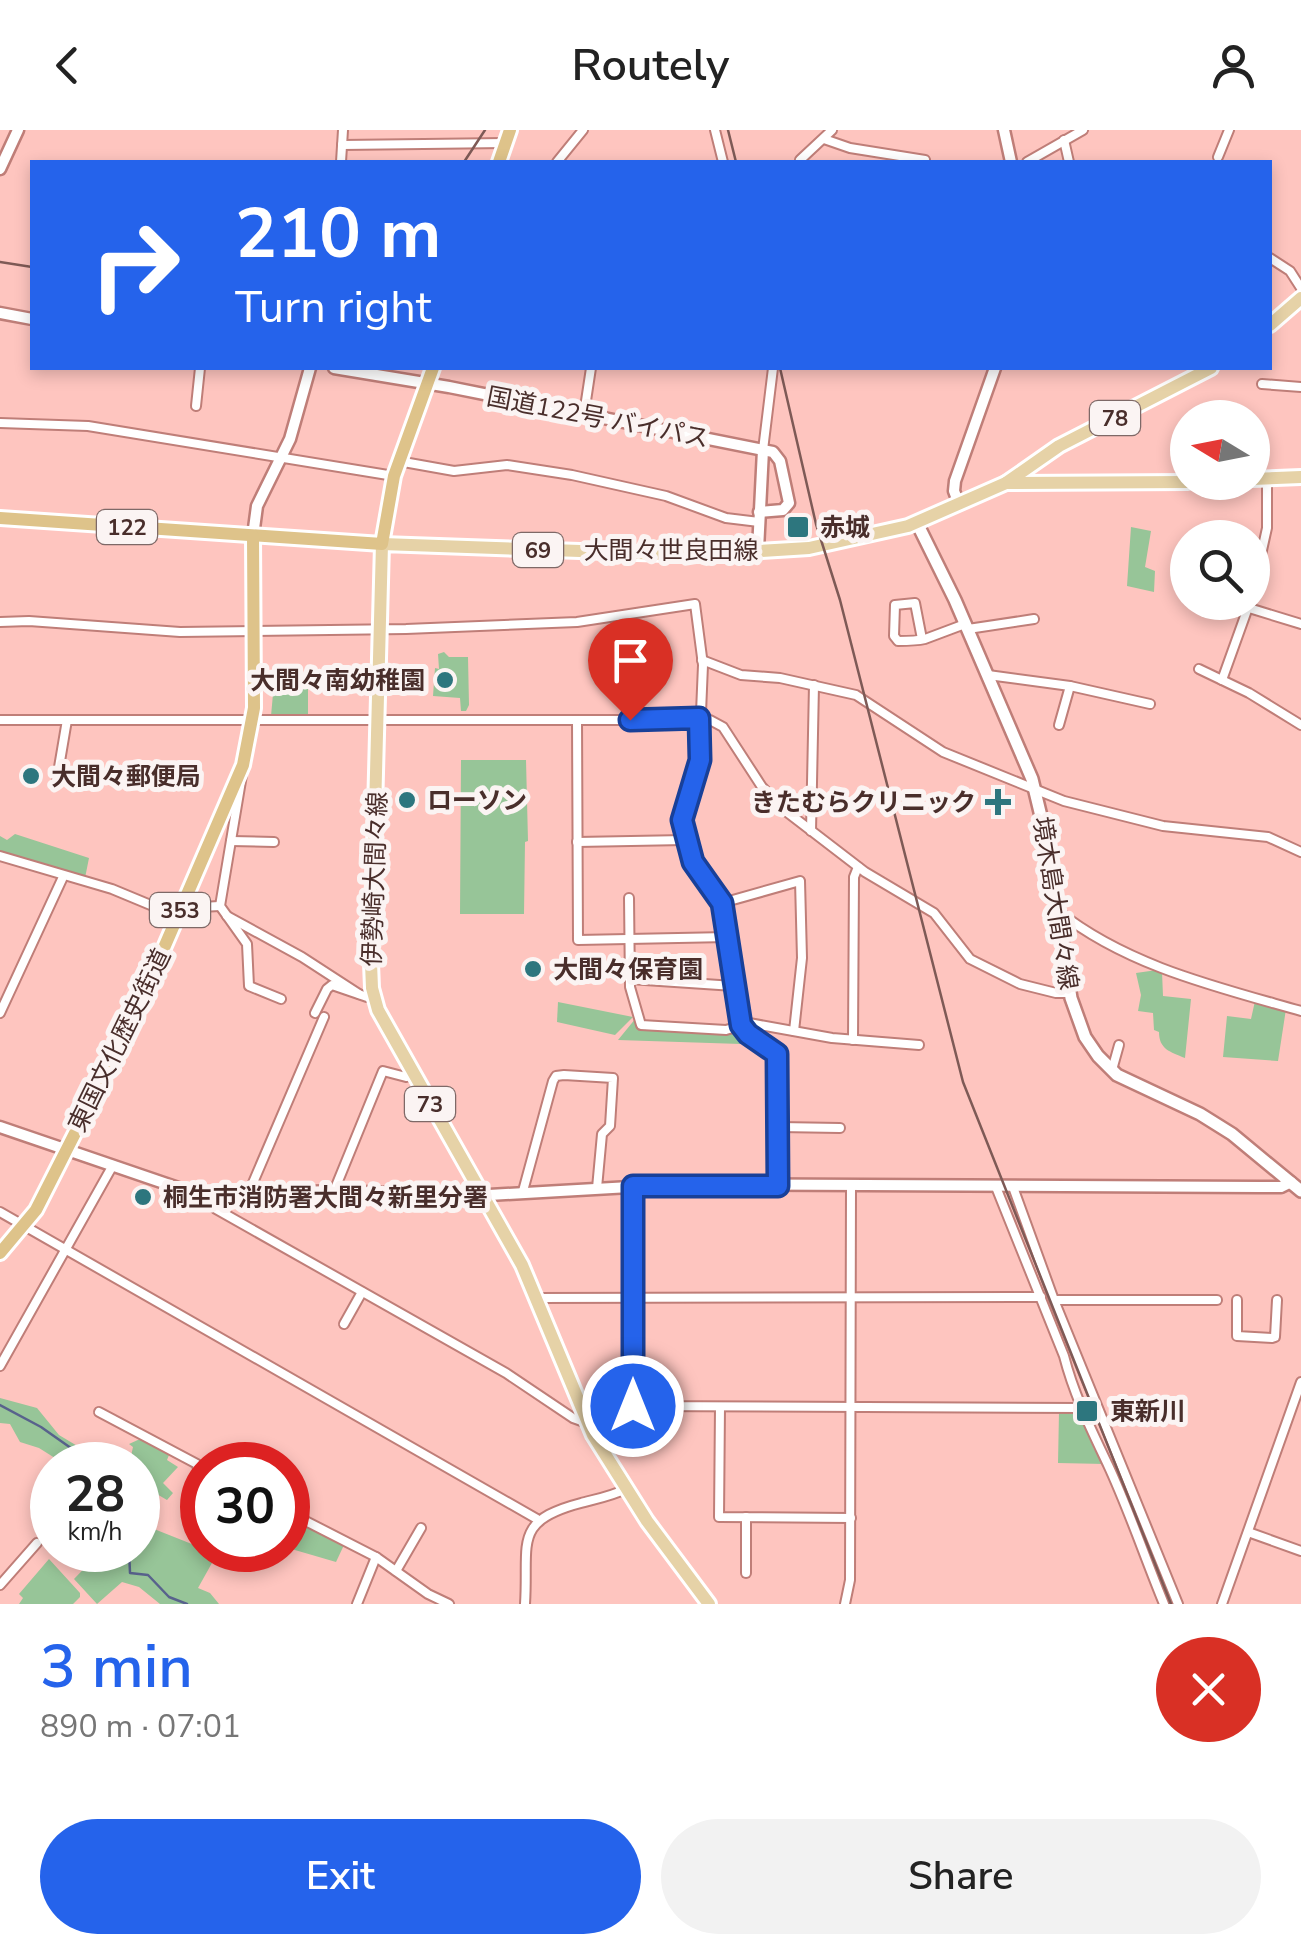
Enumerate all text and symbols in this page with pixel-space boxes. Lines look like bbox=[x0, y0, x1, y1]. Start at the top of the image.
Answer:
text: Routely bbox=[572, 35, 729, 96]
icon: back bbox=[40, 38, 95, 93]
icon: person bbox=[1206, 38, 1261, 93]
text: 210 m bbox=[235, 186, 441, 282]
icon: right bbox=[70, 200, 200, 330]
text: Turn right bbox=[235, 277, 432, 338]
street label: 国道122号 バイパス bbox=[484, 380, 712, 456]
north arrow bbox=[1170, 400, 1270, 500]
map controls bbox=[1170, 400, 1270, 620]
road number: 78 bbox=[1090, 401, 1140, 435]
road number: 122 bbox=[97, 510, 157, 544]
place label: 赤城 bbox=[820, 511, 870, 545]
marker: 赤城 bbox=[785, 514, 811, 540]
button: search bbox=[1170, 520, 1270, 620]
road number: 69 bbox=[513, 533, 563, 567]
street label: 大間々世良田線 bbox=[583, 534, 759, 568]
pin bbox=[588, 618, 673, 721]
icon: arrive bbox=[603, 633, 658, 688]
place label: 大間々南幼稚園 bbox=[250, 664, 425, 698]
marker: 大間々南幼稚園 bbox=[434, 669, 456, 691]
place label: 大間々郵便局 bbox=[51, 760, 201, 794]
marker: 大間々郵便局 bbox=[20, 765, 42, 787]
place label: ローソン bbox=[427, 784, 527, 818]
place label: きたむらクリニック bbox=[751, 786, 976, 820]
marker: ローソン bbox=[396, 789, 418, 811]
marker: きたむらクリニック bbox=[985, 789, 1011, 815]
street label: 伊勢崎大間々線 bbox=[355, 791, 395, 967]
street label: 境木島大間々線 bbox=[1025, 814, 1085, 992]
road number: 353 bbox=[150, 893, 210, 927]
street label: 東国文化歴史街道 bbox=[61, 943, 179, 1138]
place label: 大間々保育園 bbox=[553, 953, 703, 987]
marker: 大間々保育園 bbox=[522, 958, 544, 980]
road number: 73 bbox=[405, 1087, 455, 1121]
place label: 桐生市消防署大間々新里分署 bbox=[163, 1181, 488, 1215]
marker: 桐生市消防署大間々新里分署 bbox=[132, 1186, 154, 1208]
position arrow bbox=[581, 1354, 685, 1458]
place label: 東新川 bbox=[1110, 1395, 1185, 1429]
marker: 東新川 bbox=[1074, 1398, 1100, 1424]
speed limit sign: 30 bbox=[180, 1442, 310, 1572]
text: 28 bbox=[65, 1460, 125, 1529]
text: km/h bbox=[67, 1515, 123, 1549]
text: 3 min bbox=[40, 1626, 193, 1708]
button: close bbox=[1156, 1637, 1261, 1742]
text: 890 m · 07:01 bbox=[40, 1705, 241, 1748]
button: Exit bbox=[40, 1819, 641, 1934]
button: Share bbox=[661, 1819, 1261, 1934]

